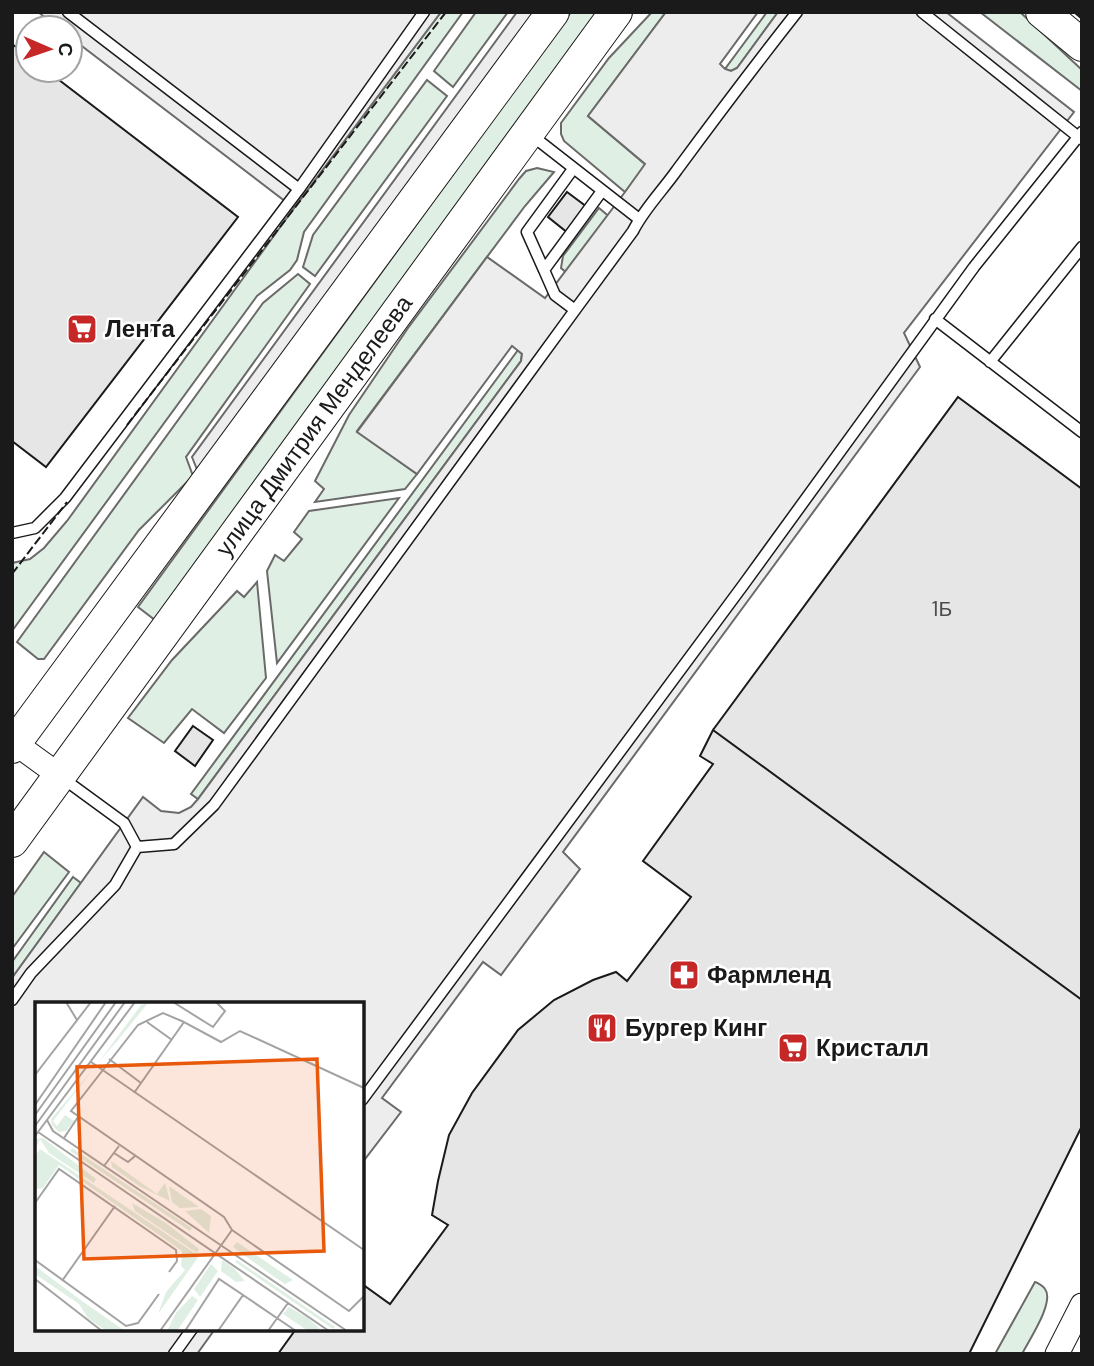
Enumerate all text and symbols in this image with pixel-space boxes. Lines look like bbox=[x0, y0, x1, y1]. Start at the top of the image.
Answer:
north arrow bbox=[14, 14, 84, 84]
text: С bbox=[53, 42, 78, 57]
street label: улица Дмитрия Менделеева bbox=[208, 288, 419, 562]
supermarket icon: Лента bbox=[65, 312, 99, 346]
place label: Лента bbox=[105, 313, 175, 344]
house number: 1Б bbox=[932, 595, 952, 623]
pharmacy icon: Фармленд bbox=[667, 958, 701, 992]
place label: Фармленд bbox=[707, 959, 831, 990]
inset map bbox=[35, 1002, 364, 1331]
restaurant icon: Бургер Кинг bbox=[585, 1011, 619, 1045]
place label: Бургер Кинг bbox=[625, 1012, 767, 1043]
supermarket icon: Кристалл bbox=[776, 1031, 810, 1065]
place label: Кристалл bbox=[816, 1032, 929, 1063]

